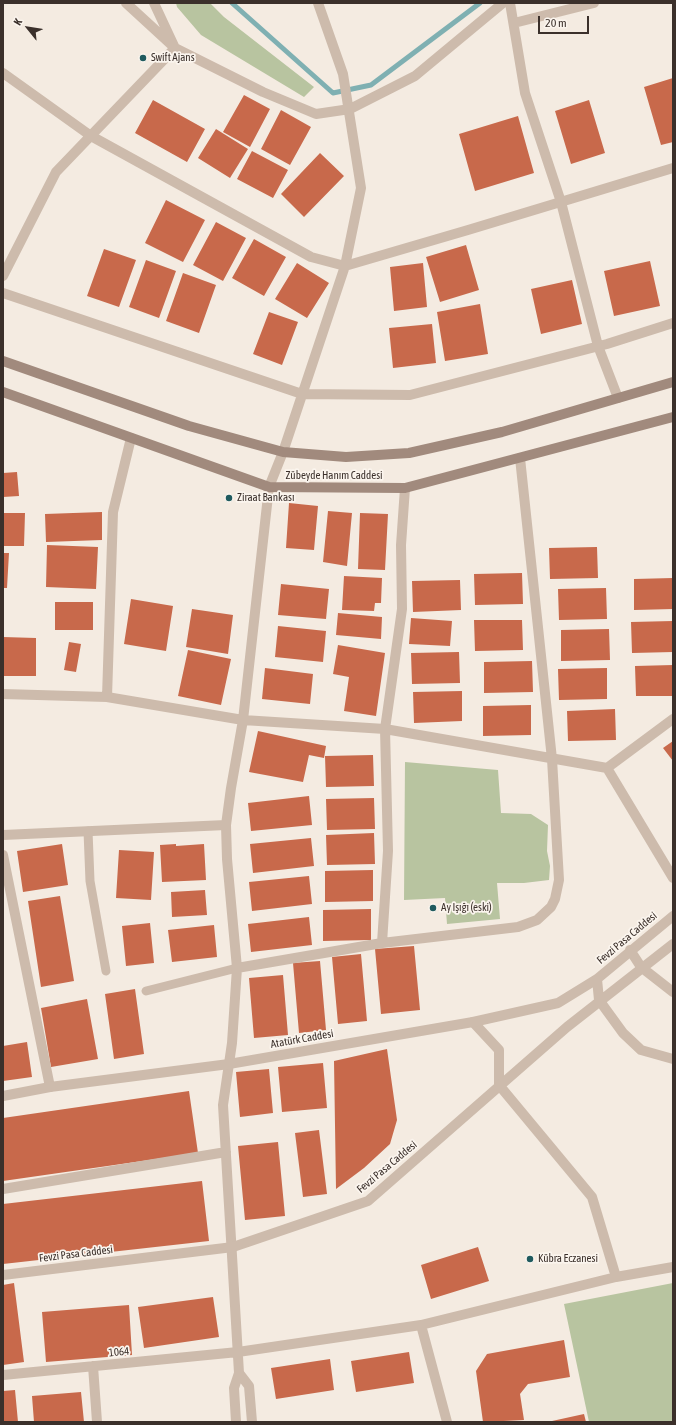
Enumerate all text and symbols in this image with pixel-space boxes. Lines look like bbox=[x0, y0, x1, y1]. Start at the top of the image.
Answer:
north arrow bbox=[8, 8, 48, 48]
scale bar bbox=[540, 8, 591, 34]
text: 20 m bbox=[545, 16, 567, 30]
text: K bbox=[11, 17, 24, 27]
place label: Swift Ajans bbox=[151, 51, 195, 65]
marker: Swift Ajans bbox=[138, 53, 148, 63]
street label: Zübeyde Hanım Caddesi bbox=[285, 469, 383, 483]
place label: Ziraat Bankası bbox=[237, 491, 294, 505]
marker: Ziraat Bankası bbox=[224, 493, 234, 503]
place label: Ay Işığı (eski) bbox=[441, 901, 492, 915]
marker: Ay Işığı (eski) bbox=[428, 903, 438, 913]
street label: Fevzi Pasa Caddesi bbox=[594, 909, 660, 967]
street label: Atatürk Caddesi bbox=[270, 1027, 334, 1051]
street label: Fevzi Pasa Caddesi bbox=[354, 1138, 420, 1196]
street label: Fevzi Pasa Caddesi bbox=[38, 1243, 114, 1265]
place label: Kübra Eczanesi bbox=[538, 1252, 598, 1266]
marker: Kübra Eczanesi bbox=[525, 1254, 535, 1264]
street label: 1064 bbox=[108, 1344, 130, 1360]

